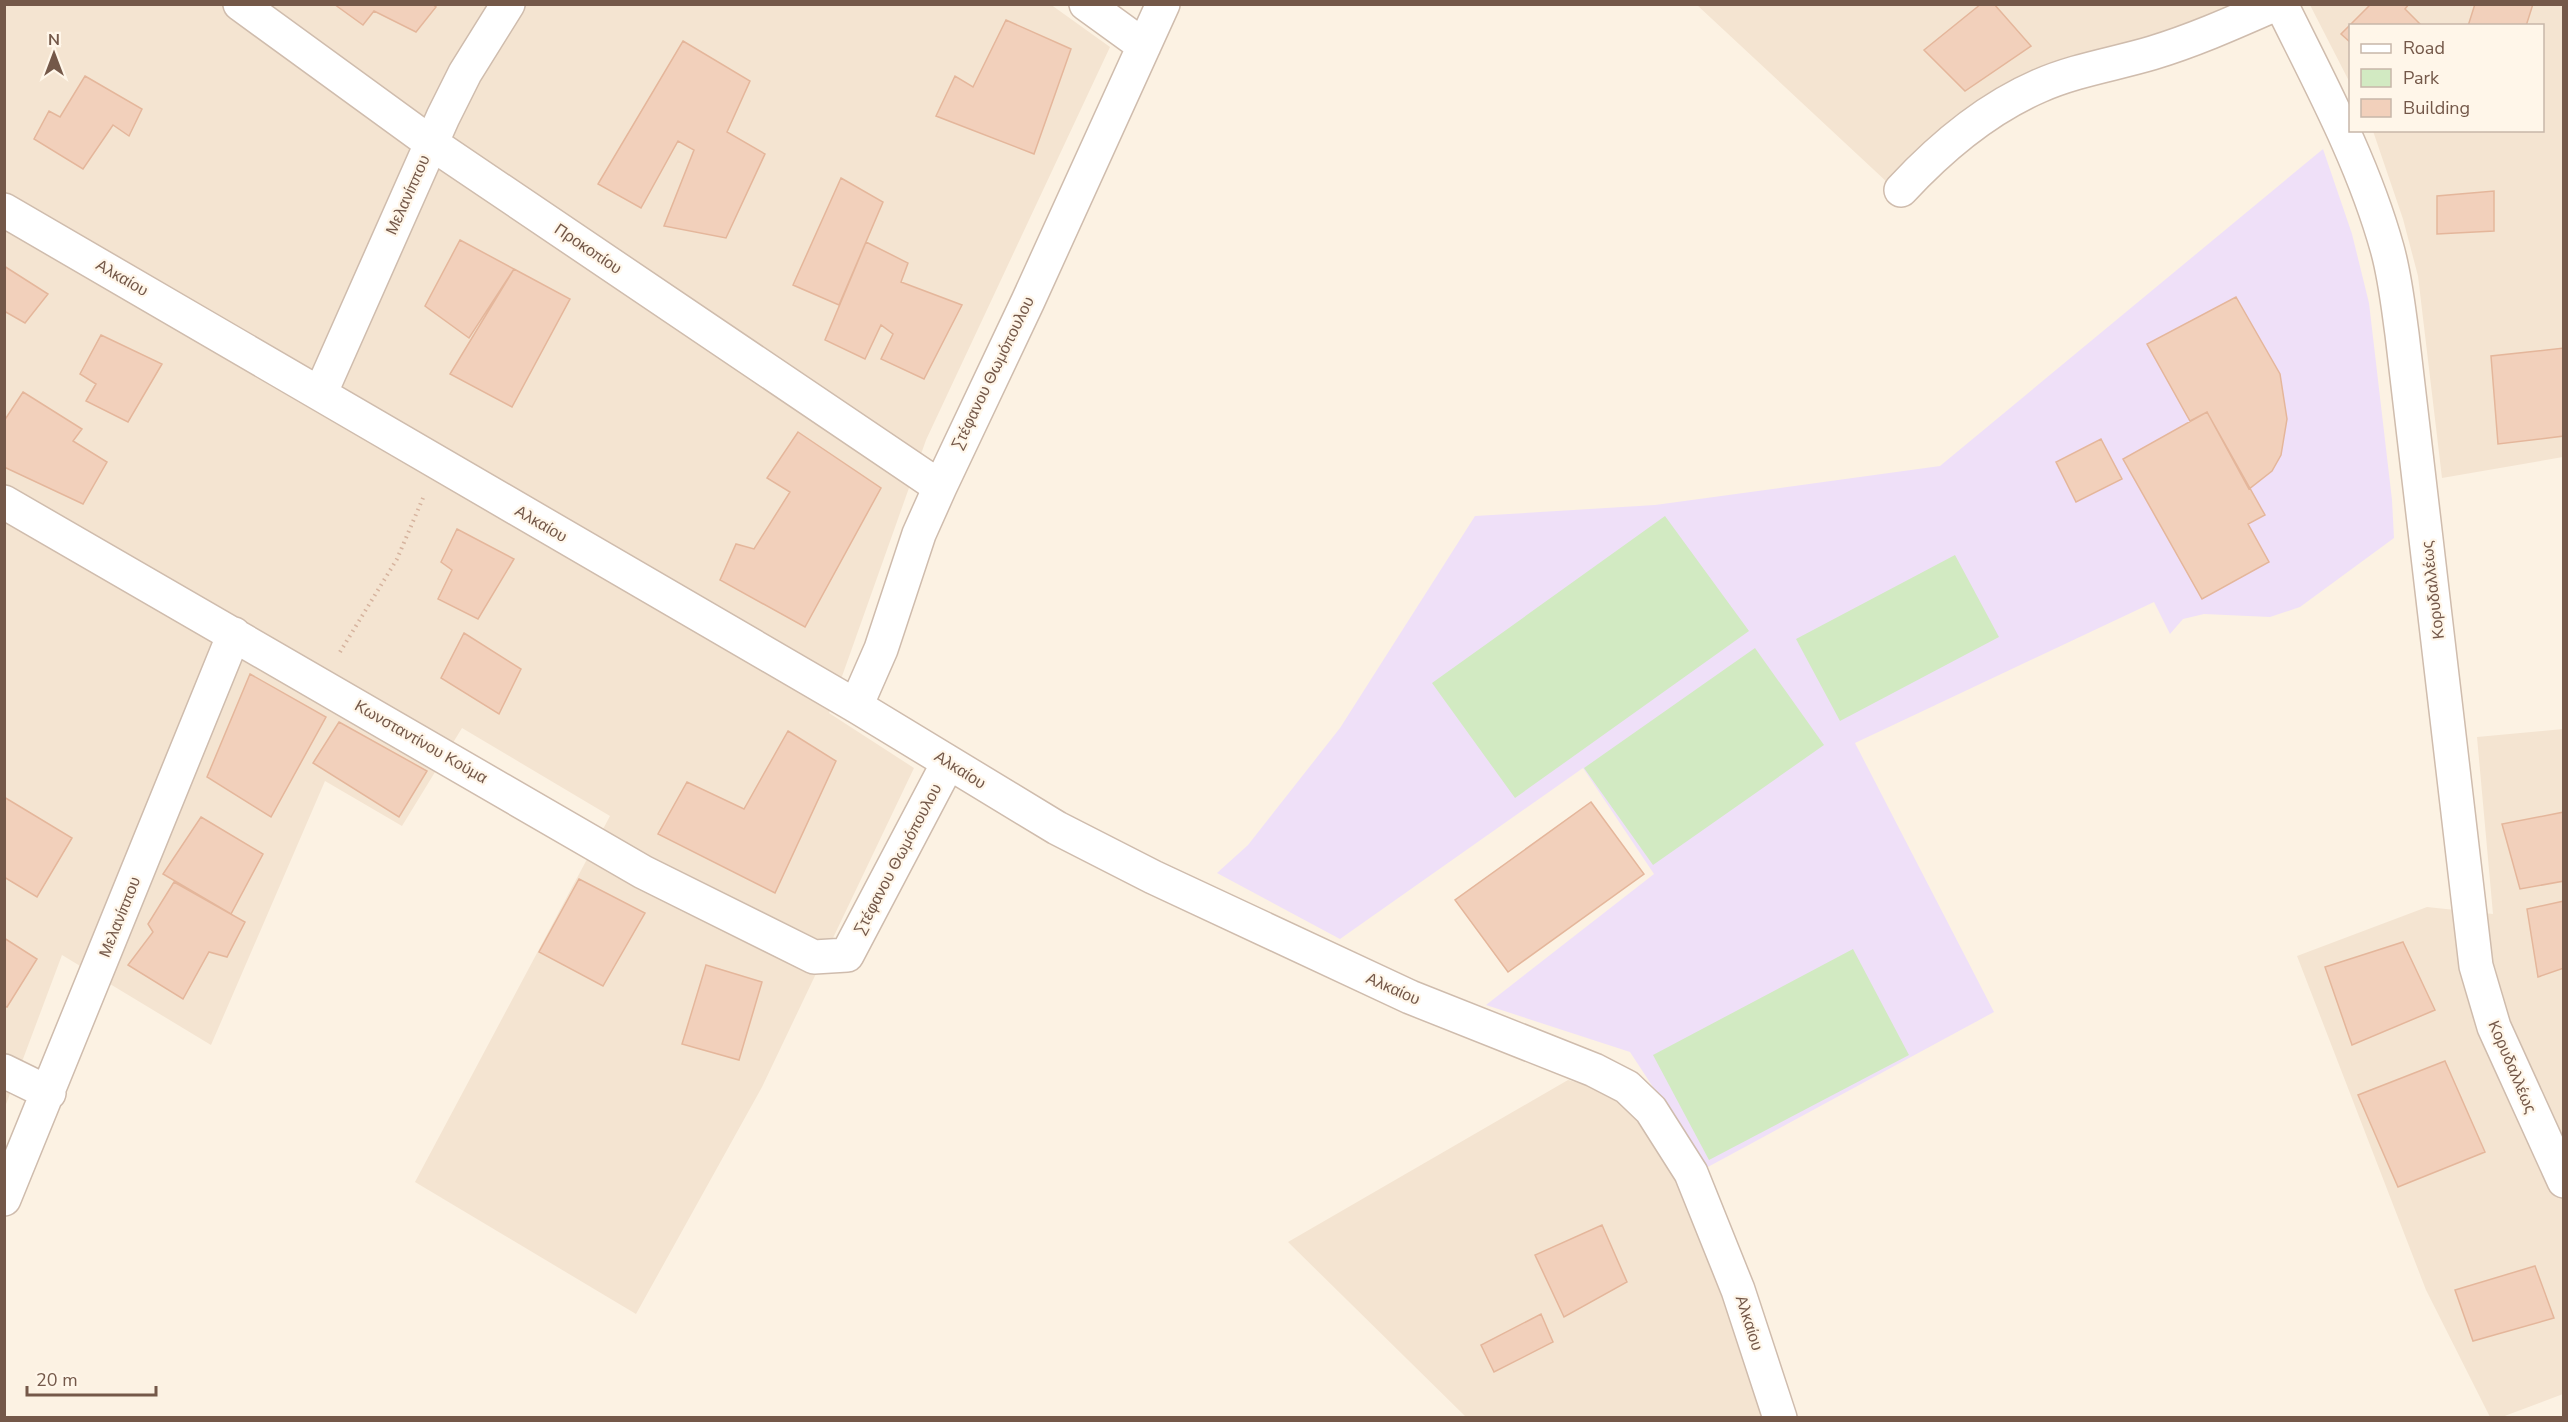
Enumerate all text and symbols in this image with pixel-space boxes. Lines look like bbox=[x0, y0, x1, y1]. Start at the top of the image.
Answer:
north arrow bbox=[24, 24, 84, 84]
legend bbox=[2349, 24, 2544, 132]
text: N bbox=[48, 29, 60, 51]
text: Road bbox=[2403, 36, 2445, 60]
text: Park bbox=[2403, 66, 2440, 90]
text: Building bbox=[2403, 96, 2470, 120]
street label: Μελανίππου bbox=[381, 151, 435, 239]
street label: Προκοπίου bbox=[550, 218, 626, 280]
street label: Αλκαίου bbox=[92, 254, 152, 302]
street label: Στέφανου Θωμόπουλου bbox=[946, 293, 1040, 453]
street label: Αλκαίου bbox=[511, 500, 571, 548]
street label: Κορυδαλλέως bbox=[2416, 539, 2450, 640]
street label: Κωνσταντίνου Κούμα bbox=[350, 695, 492, 789]
street label: Αλκαίου bbox=[930, 746, 990, 794]
street label: Στέφανου Θωμόπουλου bbox=[849, 780, 947, 938]
street label: Μελανίππου bbox=[94, 873, 146, 961]
street label: Αλκαίου bbox=[1363, 967, 1423, 1011]
street label: Κορυδαλλέως bbox=[2483, 1017, 2542, 1117]
street label: Αλκαίου bbox=[1730, 1293, 1768, 1353]
scale bar bbox=[27, 1359, 156, 1397]
text: 20 m bbox=[36, 1368, 78, 1392]

